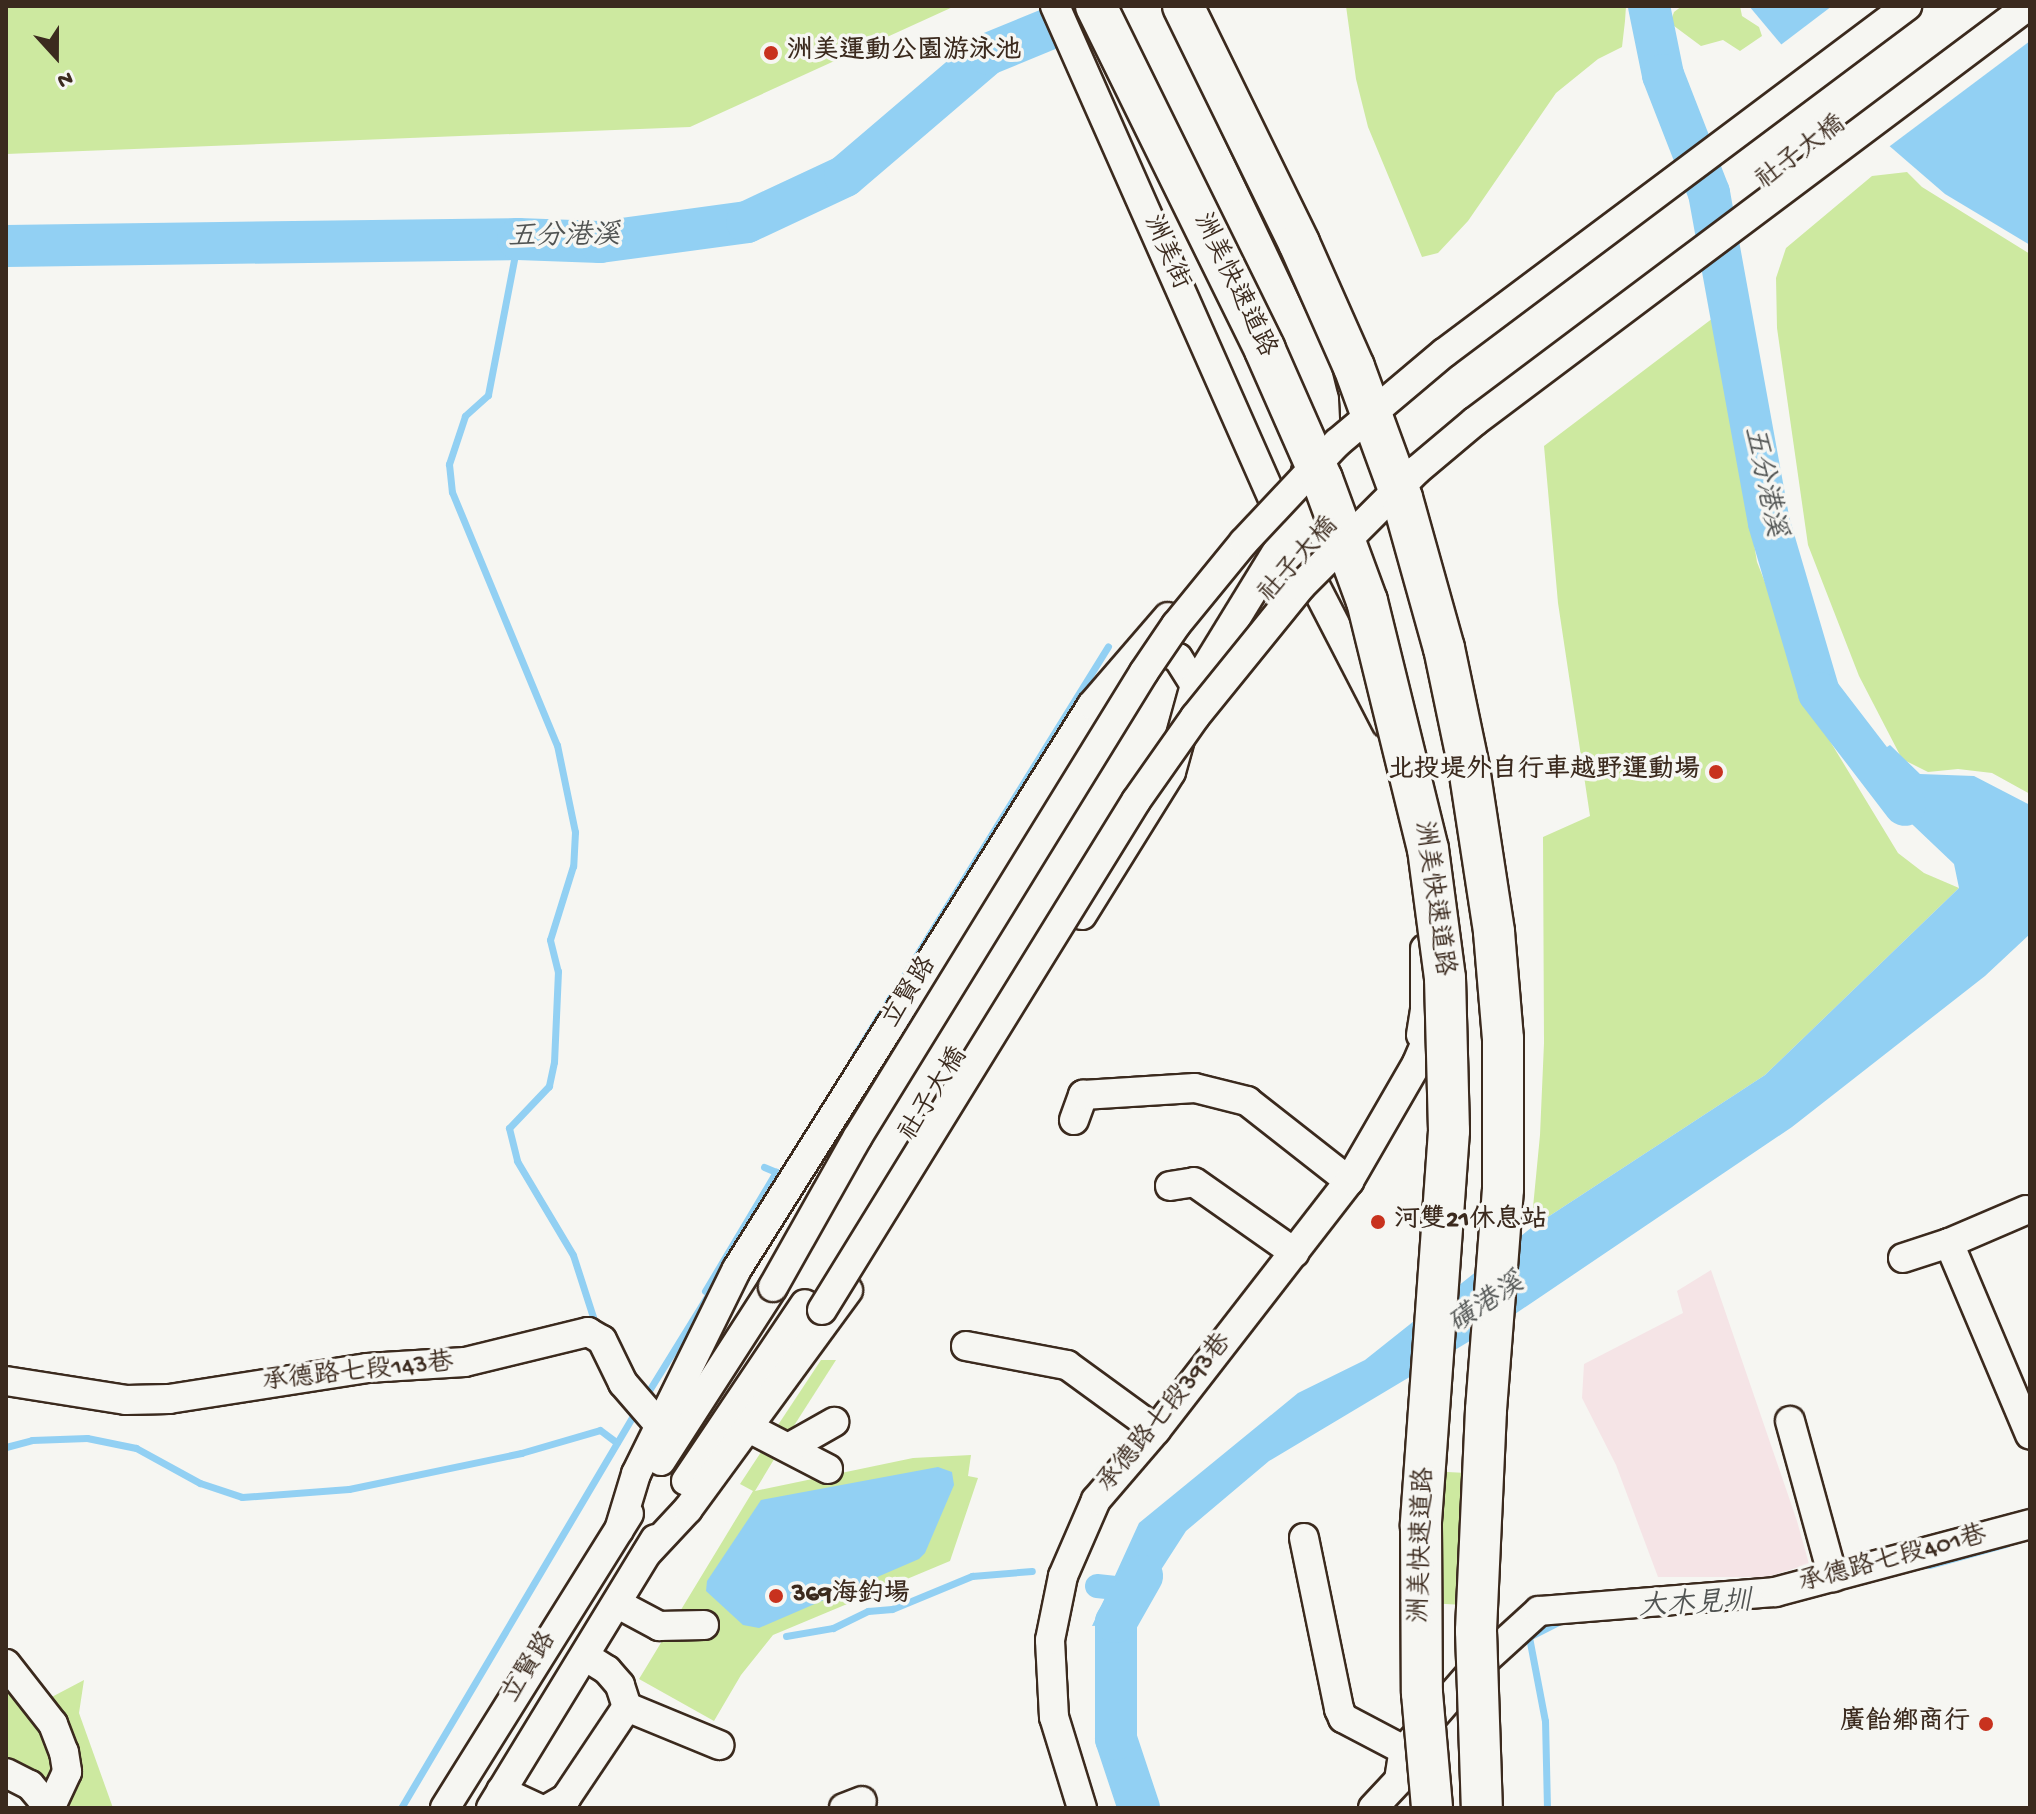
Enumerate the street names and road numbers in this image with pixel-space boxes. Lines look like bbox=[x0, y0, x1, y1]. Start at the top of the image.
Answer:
street label: 社子大橋 bbox=[1751, 110, 1853, 198]
street label: 洲美快速道路 bbox=[1185, 209, 1281, 363]
street label: 洲美街 bbox=[1135, 211, 1195, 295]
street label: 社子大橋 bbox=[1254, 512, 1346, 610]
street label: 洲美快速道路 bbox=[1406, 820, 1458, 978]
street label: 立賢路 bbox=[877, 952, 945, 1034]
street label: 社子大橋 bbox=[894, 1043, 976, 1147]
street label: 承德路七段393巷 bbox=[1092, 1328, 1240, 1500]
street label: 承德路七段143巷 bbox=[261, 1348, 455, 1400]
street label: 洲美快速道路 bbox=[1406, 1467, 1442, 1623]
street label: 承德路七段401巷 bbox=[1795, 1521, 1991, 1601]
street label: 立賢路 bbox=[497, 1627, 565, 1709]

